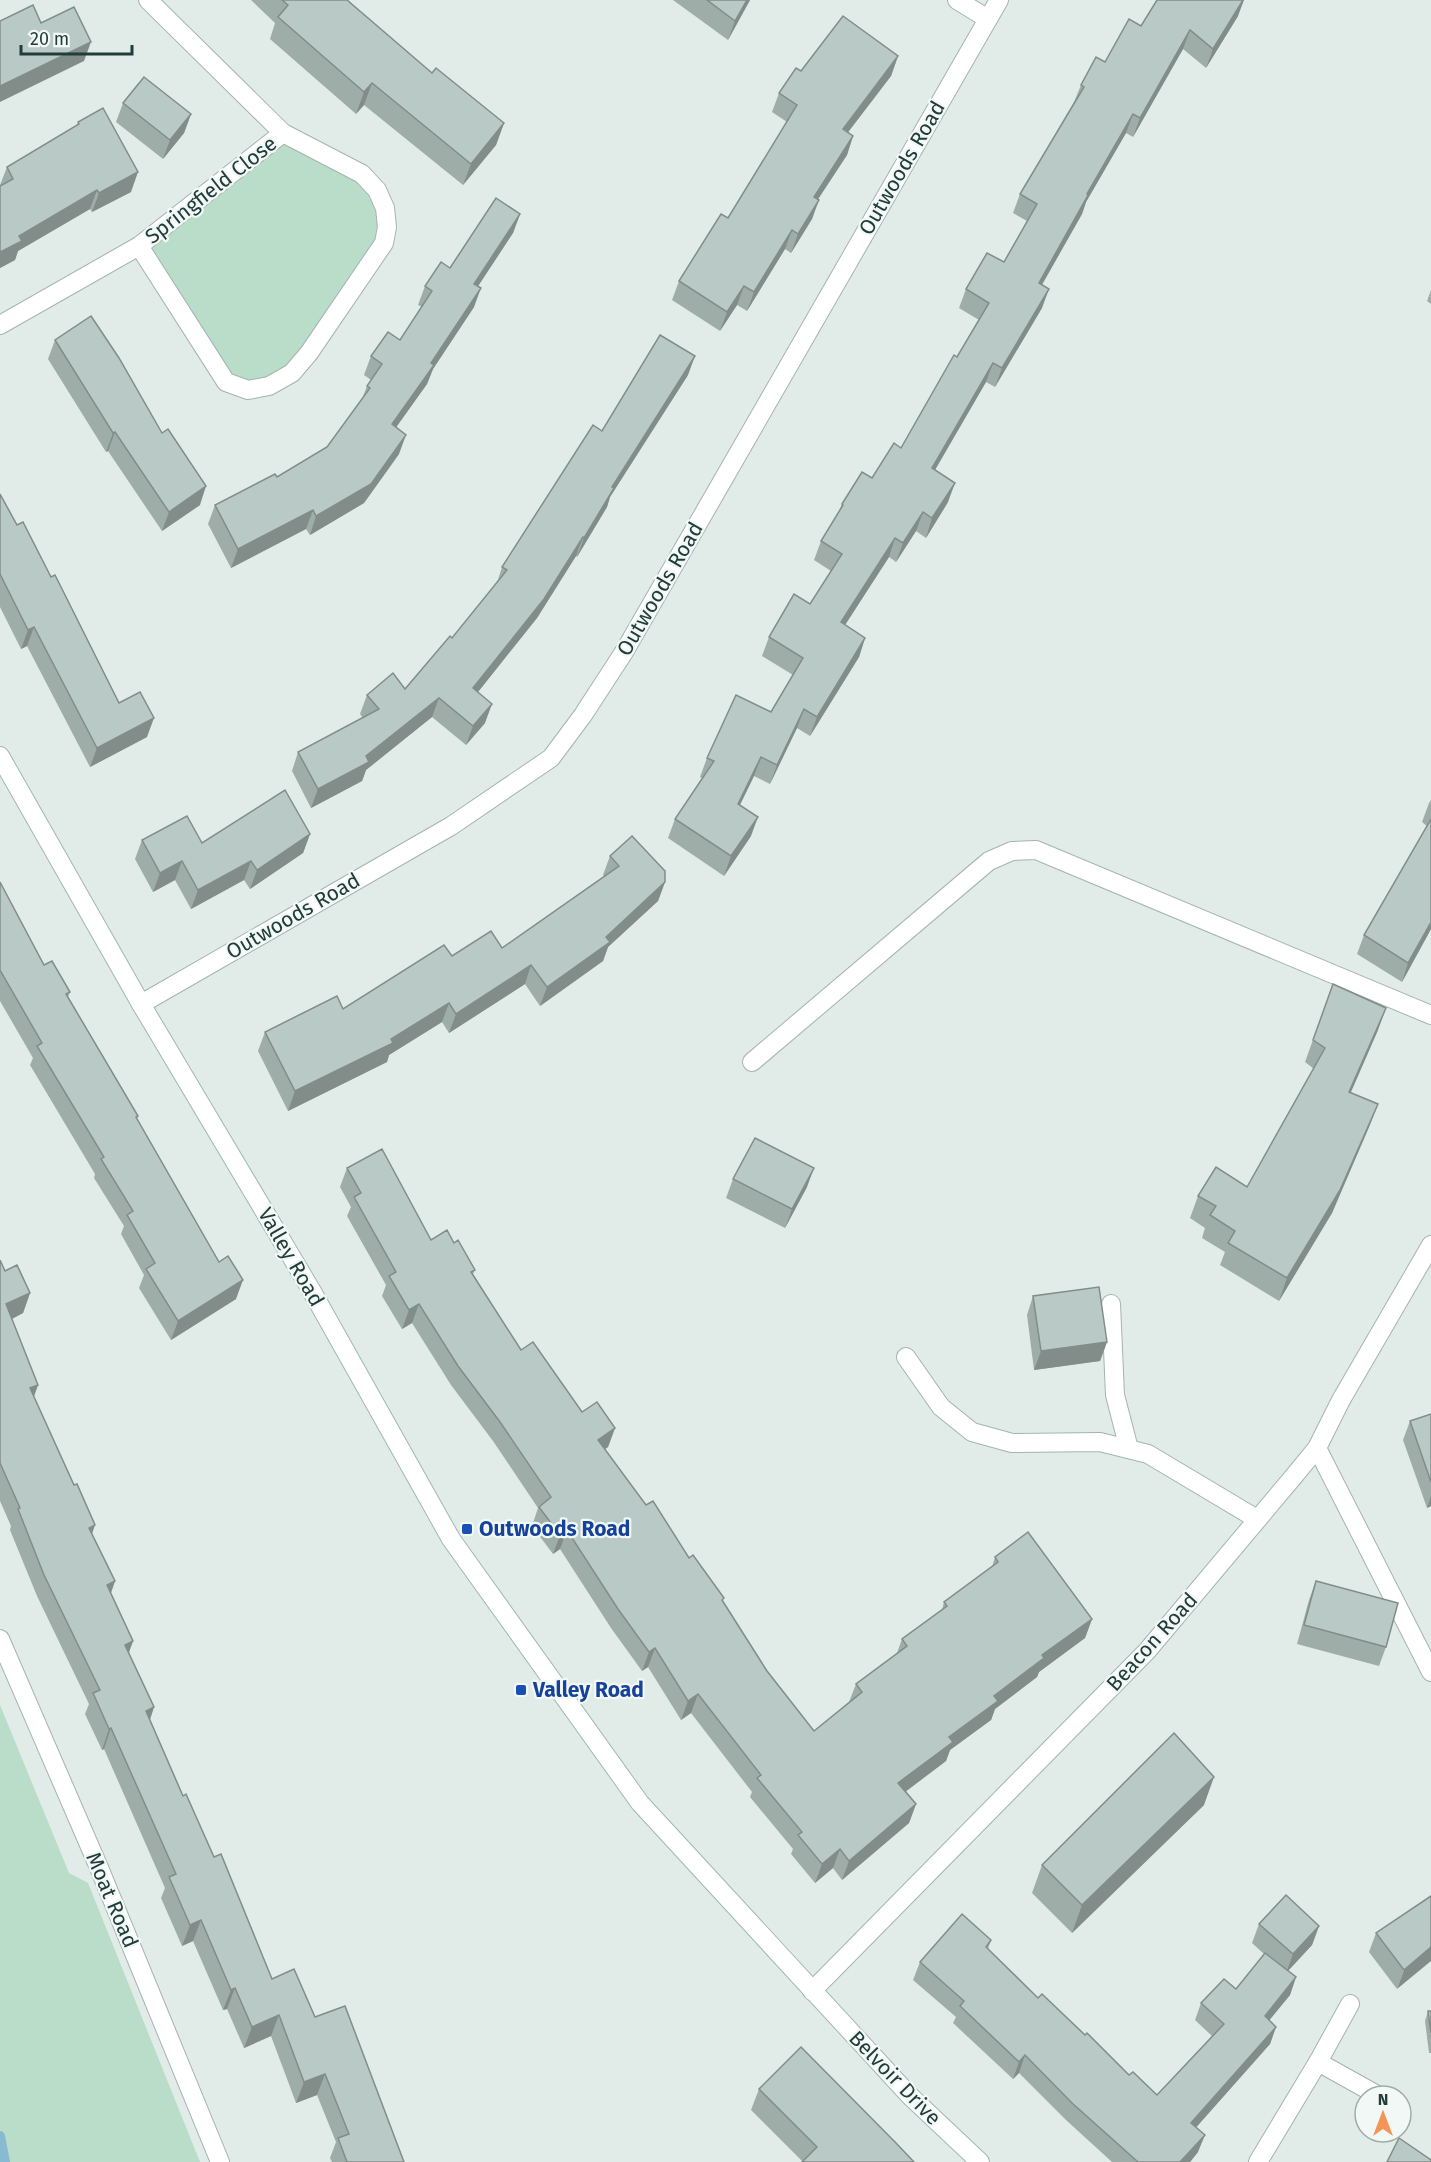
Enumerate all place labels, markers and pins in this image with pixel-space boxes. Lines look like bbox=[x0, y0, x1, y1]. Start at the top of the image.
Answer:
place label: Outwoods Road bbox=[479, 1516, 630, 1542]
marker: Outwoods Road bbox=[460, 1522, 474, 1536]
place label: Valley Road bbox=[532, 1677, 644, 1703]
marker: Valley Road bbox=[514, 1683, 528, 1697]

